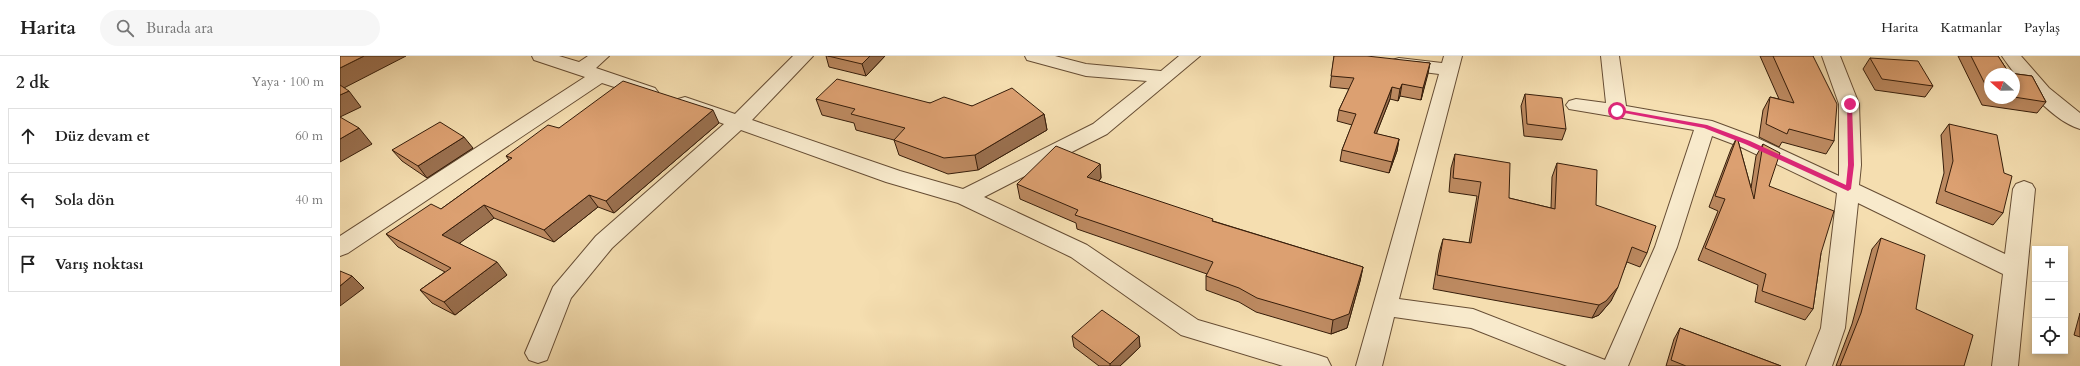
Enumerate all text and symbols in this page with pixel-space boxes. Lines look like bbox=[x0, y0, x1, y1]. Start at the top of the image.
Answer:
search box bbox=[100, 10, 380, 46]
text: Harita bbox=[20, 15, 76, 41]
icon: search bbox=[114, 17, 136, 39]
text: Burada ara bbox=[146, 18, 213, 38]
text: Harita bbox=[1881, 18, 1919, 37]
text: Katmanlar bbox=[1941, 18, 2002, 37]
text: Paylaş bbox=[2024, 18, 2060, 37]
north arrow bbox=[1984, 68, 2020, 104]
text: 2 dk bbox=[16, 71, 50, 94]
text: Yaya · 100 m bbox=[251, 73, 324, 91]
route end bbox=[1841, 95, 1859, 113]
route start bbox=[1608, 102, 1626, 120]
icon: ahead bbox=[17, 125, 39, 147]
text: Düz devam et bbox=[55, 126, 150, 146]
text: 60 m bbox=[295, 127, 323, 145]
icon: left bbox=[17, 189, 39, 211]
text: Sola dön bbox=[55, 190, 115, 210]
text: 40 m bbox=[295, 191, 323, 209]
map controls bbox=[2032, 246, 2068, 354]
button: + bbox=[2032, 246, 2068, 282]
icon: arrive bbox=[17, 253, 39, 275]
text: Varış noktası bbox=[55, 254, 144, 274]
button: − bbox=[2032, 282, 2068, 318]
button: locate bbox=[2032, 318, 2068, 354]

